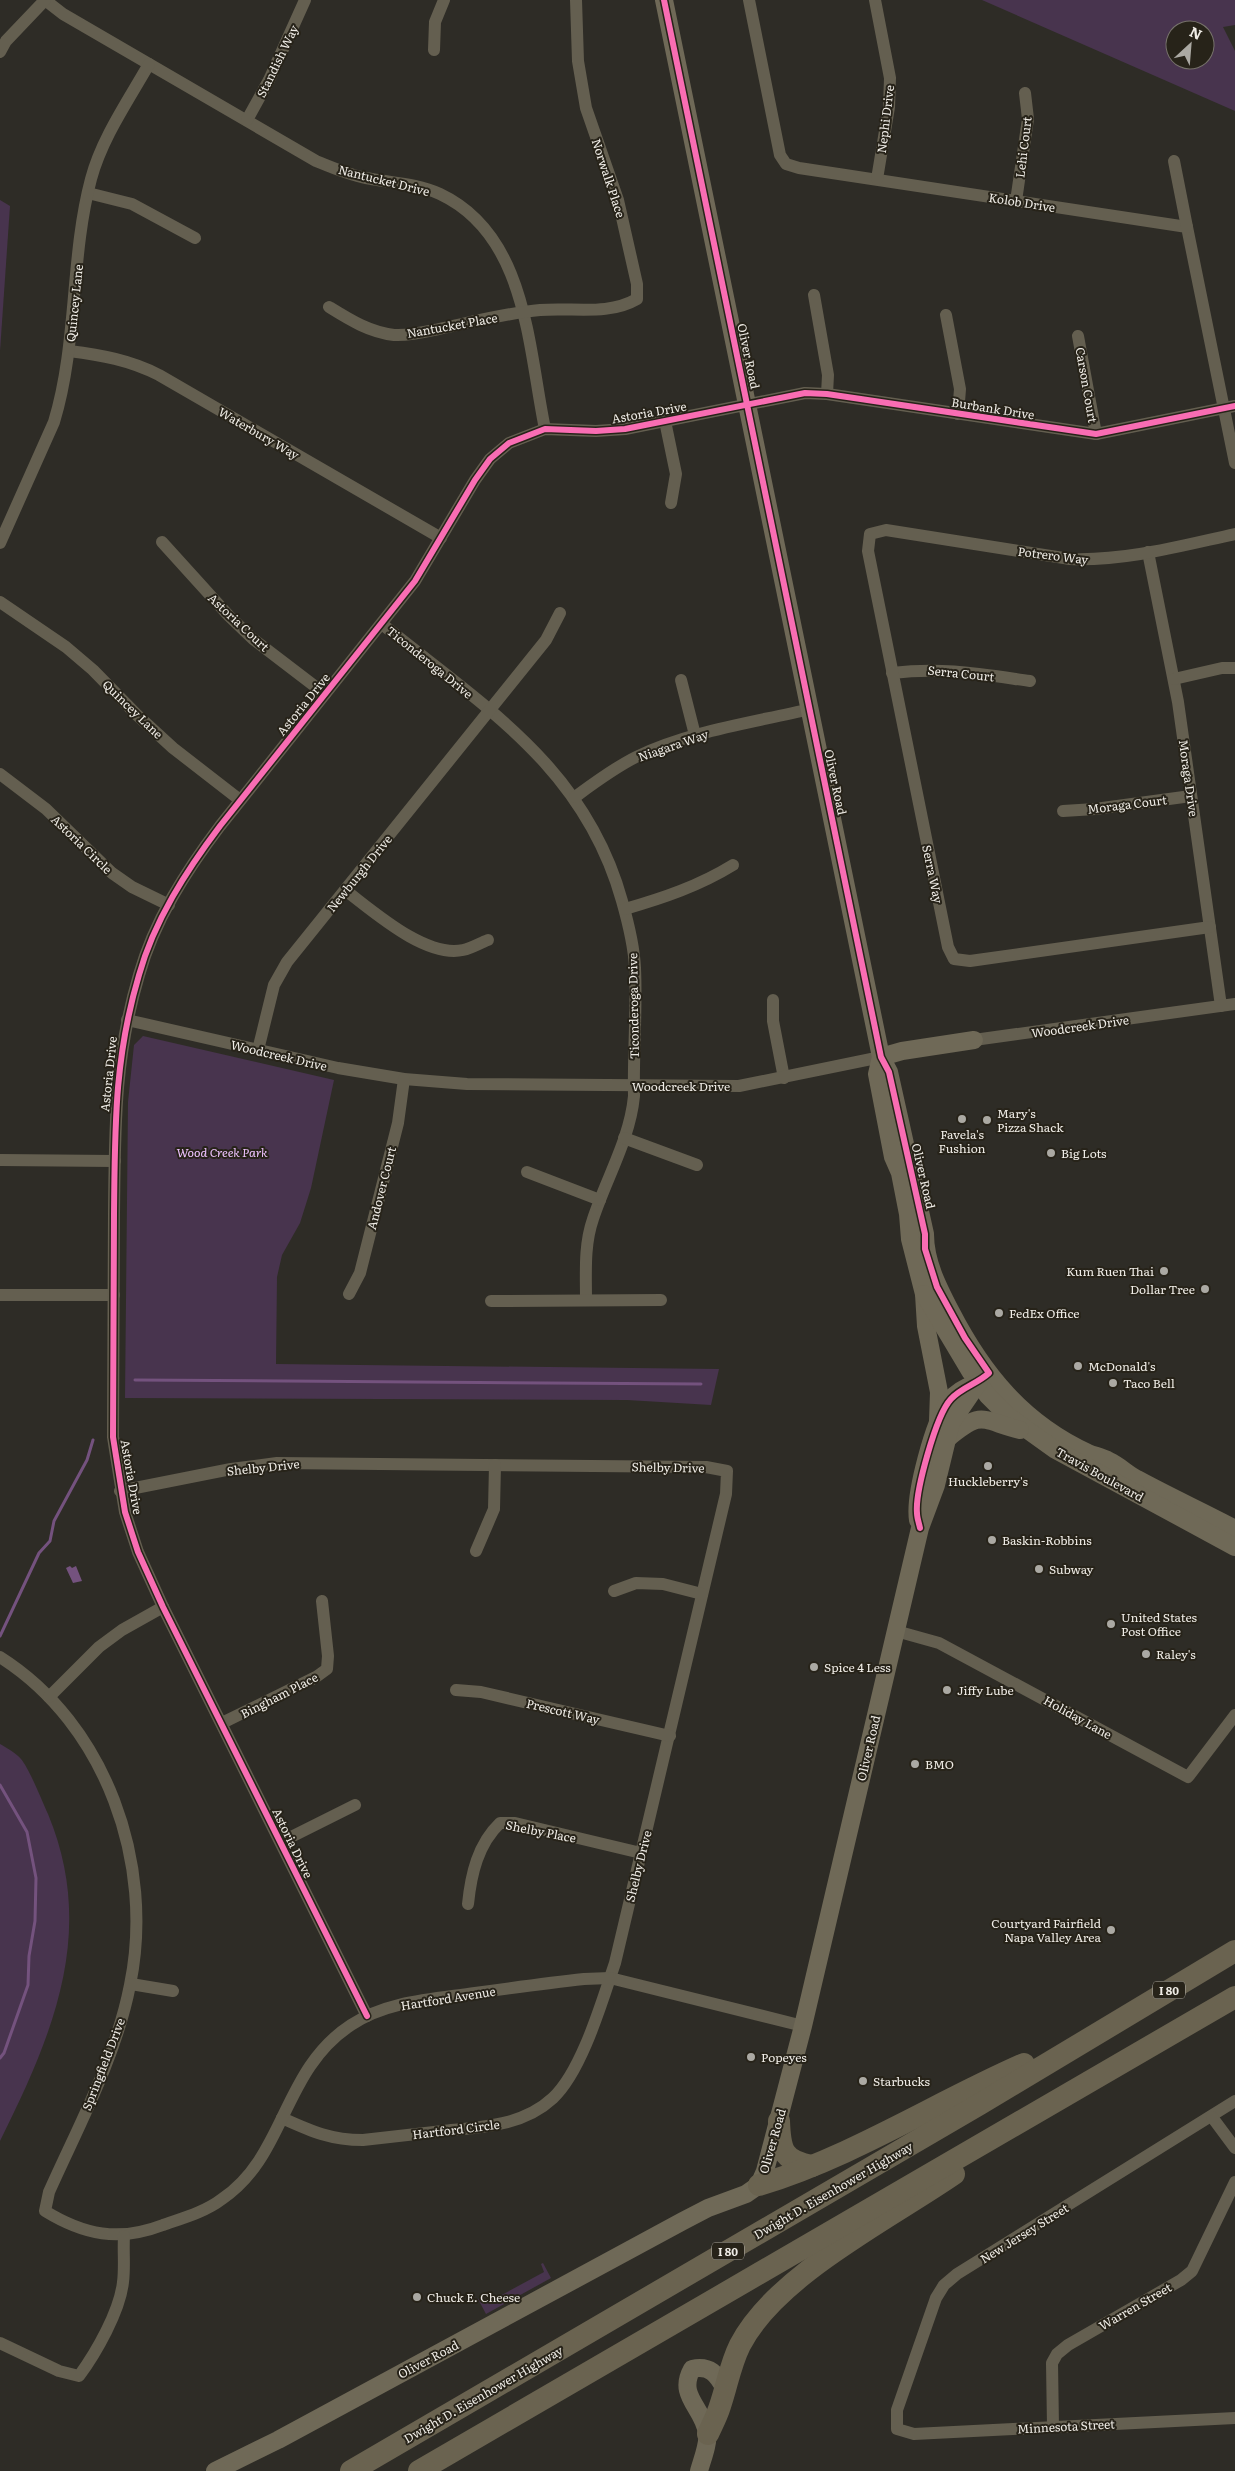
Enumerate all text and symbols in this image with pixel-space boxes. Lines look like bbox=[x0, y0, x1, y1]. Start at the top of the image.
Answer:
north arrow bbox=[1165, 20, 1215, 70]
text: N bbox=[1186, 21, 1206, 44]
street label: Standish Way bbox=[252, 22, 302, 100]
street label: Nephi Drive bbox=[872, 84, 898, 154]
street label: Lehi Court bbox=[1010, 115, 1036, 179]
street label: Norwalk Place bbox=[588, 136, 630, 220]
street label: Nantucket Drive bbox=[336, 160, 432, 200]
street label: Kolob Drive bbox=[987, 188, 1057, 216]
street label: Quincey Lane bbox=[61, 263, 87, 343]
street label: Nantucket Place bbox=[405, 308, 499, 342]
street label: Oliver Road bbox=[733, 321, 765, 391]
street label: Carson Court bbox=[1071, 346, 1103, 424]
street label: Burbank Drive bbox=[950, 393, 1036, 423]
street label: Astoria Drive bbox=[610, 397, 688, 427]
street label: Waterbury Way bbox=[215, 402, 303, 464]
street label: Potrero Way bbox=[1017, 542, 1089, 568]
street label: Astoria Court bbox=[204, 589, 274, 655]
street label: Ticonderoga Drive bbox=[383, 622, 477, 702]
street label: Serra Court bbox=[927, 661, 995, 685]
street label: Astoria Drive bbox=[272, 669, 334, 739]
street label: Quincey Lane bbox=[99, 675, 167, 743]
street label: Niagara Way bbox=[635, 725, 711, 765]
street label: Moraga Drive bbox=[1175, 738, 1203, 818]
street label: Oliver Road bbox=[820, 747, 852, 817]
street label: Moraga Court bbox=[1086, 790, 1168, 818]
street label: Astoria Circle bbox=[48, 810, 116, 878]
street label: Newburgh Drive bbox=[322, 830, 396, 916]
street label: Serra Way bbox=[918, 843, 948, 905]
street label: Ticonderoga Drive bbox=[623, 953, 643, 1059]
street label: Woodcreek Drive bbox=[1030, 1010, 1130, 1042]
street label: Astoria Drive bbox=[95, 1035, 121, 1113]
street label: Woodcreek Drive bbox=[229, 1035, 329, 1075]
street label: Woodcreek Drive bbox=[632, 1077, 730, 1095]
place label: Mary's Pizza Shack bbox=[997, 1104, 1064, 1136]
marker: Favela's Fushion bbox=[956, 1113, 968, 1125]
marker: Mary's Pizza Shack bbox=[981, 1114, 993, 1126]
place label: Favela's Fushion bbox=[939, 1125, 986, 1157]
street label: Oliver Road bbox=[908, 1141, 940, 1211]
park label: Wood Creek Park bbox=[176, 1143, 268, 1161]
street label: Andover Court bbox=[362, 1144, 400, 1231]
place label: Big Lots bbox=[1061, 1144, 1107, 1162]
marker: Big Lots bbox=[1045, 1147, 1057, 1159]
place label: Kum Ruen Thai bbox=[1066, 1262, 1154, 1280]
marker: Kum Ruen Thai bbox=[1158, 1265, 1170, 1277]
place label: Dollar Tree bbox=[1130, 1280, 1195, 1298]
marker: Dollar Tree bbox=[1199, 1283, 1211, 1295]
place label: FedEx Office bbox=[1009, 1304, 1080, 1322]
marker: FedEx Office bbox=[993, 1307, 1005, 1319]
place label: McDonald's bbox=[1088, 1357, 1156, 1375]
marker: McDonald's bbox=[1072, 1360, 1084, 1372]
place label: Taco Bell bbox=[1123, 1374, 1175, 1392]
marker: Taco Bell bbox=[1107, 1377, 1119, 1389]
street label: Astoria Drive bbox=[117, 1438, 147, 1516]
street label: Travis Boulevard bbox=[1053, 1442, 1148, 1506]
street label: Shelby Drive bbox=[226, 1454, 300, 1480]
street label: Shelby Drive bbox=[631, 1457, 705, 1477]
marker: Huckleberry's bbox=[982, 1460, 994, 1472]
place label: Huckleberry's bbox=[948, 1472, 1029, 1490]
place label: Baskin-Robbins bbox=[1002, 1531, 1092, 1549]
marker: Baskin-Robbins bbox=[986, 1534, 998, 1546]
place label: Subway bbox=[1049, 1560, 1094, 1578]
marker: Subway bbox=[1033, 1563, 1045, 1575]
place label: United States Post Office bbox=[1121, 1608, 1198, 1640]
marker: United States Post Office bbox=[1105, 1618, 1117, 1630]
place label: Raley's bbox=[1156, 1645, 1196, 1663]
marker: Raley's bbox=[1140, 1648, 1152, 1660]
place label: Spice 4 Less bbox=[824, 1658, 891, 1676]
marker: Spice 4 Less bbox=[808, 1661, 820, 1673]
street label: Bingham Place bbox=[237, 1668, 321, 1722]
place label: Jiffy Lube bbox=[957, 1681, 1014, 1699]
marker: Jiffy Lube bbox=[941, 1684, 953, 1696]
street label: Holiday Lane bbox=[1041, 1691, 1115, 1743]
street label: Prescott Way bbox=[525, 1694, 602, 1728]
street label: Oliver Road bbox=[852, 1713, 884, 1783]
place label: BMO bbox=[925, 1755, 954, 1773]
marker: BMO bbox=[909, 1758, 921, 1770]
street label: Astoria Drive bbox=[268, 1805, 318, 1881]
street label: Shelby Place bbox=[504, 1815, 578, 1847]
street label: Shelby Drive bbox=[620, 1828, 656, 1904]
place label: Courtyard Fairfield Napa Valley Area bbox=[991, 1914, 1102, 1946]
marker: Courtyard Fairfield Napa Valley Area bbox=[1105, 1924, 1117, 1936]
street label: Hartford Avenue bbox=[399, 1982, 497, 2014]
road number: I 80 bbox=[1153, 1982, 1185, 1998]
street label: Springfield Drive bbox=[77, 2015, 129, 2113]
place label: Popeyes bbox=[761, 2048, 807, 2066]
marker: Popeyes bbox=[745, 2051, 757, 2063]
place label: Starbucks bbox=[873, 2072, 931, 2090]
marker: Starbucks bbox=[857, 2075, 869, 2087]
street label: Oliver Road bbox=[754, 2106, 790, 2176]
street label: Hartford Circle bbox=[411, 2115, 501, 2143]
street label: Dwight D. Eisenhower Highway bbox=[750, 2137, 916, 2243]
street label: New Jersey Street bbox=[976, 2198, 1072, 2267]
road number: I 80 bbox=[712, 2242, 744, 2260]
street label: Warren Street bbox=[1095, 2278, 1175, 2334]
place label: Chuck E. Cheese bbox=[427, 2288, 520, 2306]
marker: Chuck E. Cheese bbox=[411, 2291, 423, 2303]
street label: Oliver Road bbox=[394, 2335, 462, 2383]
street label: Dwight D. Eisenhower Highway bbox=[400, 2341, 566, 2447]
street label: Minnesota Street bbox=[1017, 2414, 1115, 2438]

